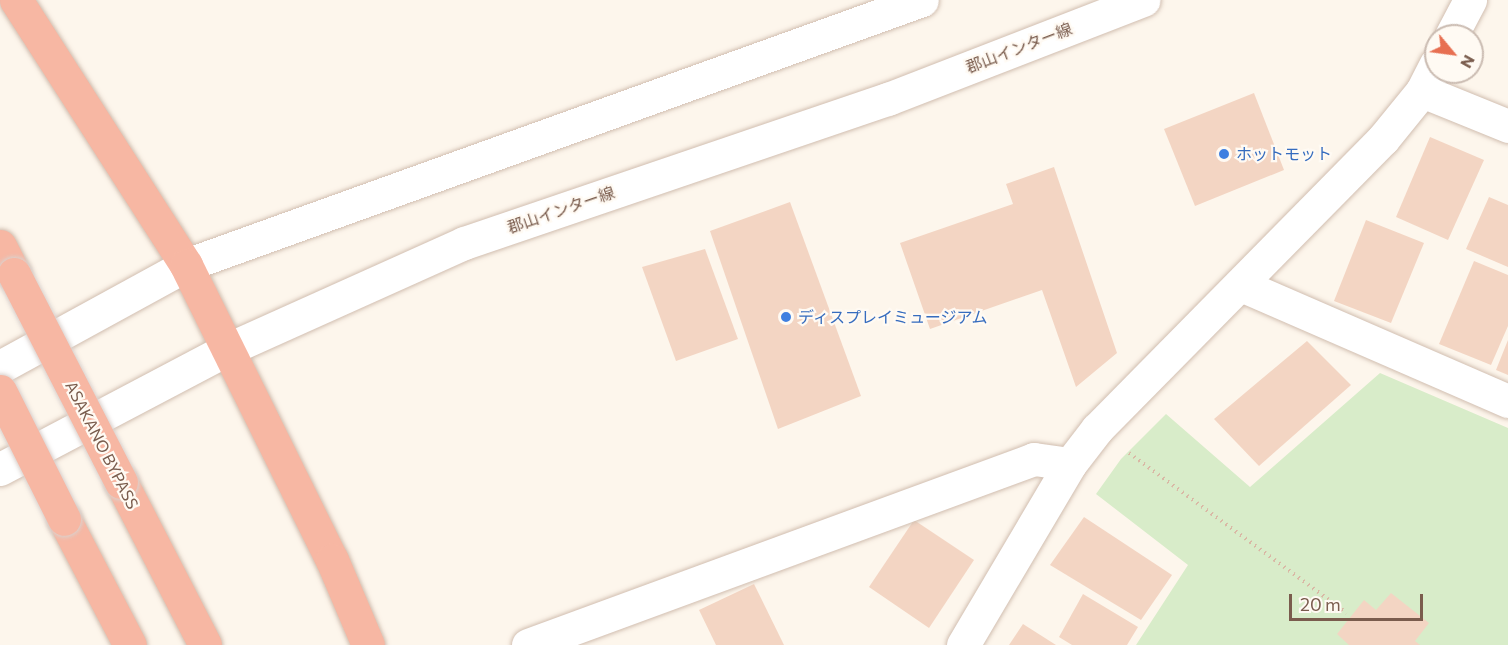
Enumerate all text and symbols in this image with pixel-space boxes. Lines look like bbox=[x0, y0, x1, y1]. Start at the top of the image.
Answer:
street label: 郡山インター線 bbox=[963, 19, 1075, 77]
north arrow bbox=[1424, 24, 1484, 84]
text: N bbox=[1457, 52, 1480, 72]
place label: ホットモット bbox=[1236, 144, 1332, 164]
marker: ホットモット bbox=[1217, 147, 1231, 161]
street label: 郡山インター線 bbox=[505, 183, 617, 237]
place label: ディスプレイミュージアム bbox=[798, 307, 990, 327]
marker: ディスプレイミュージアム bbox=[779, 310, 793, 324]
street label: ASAKANO BYPASS bbox=[61, 378, 143, 512]
scale bar bbox=[1292, 582, 1426, 620]
text: 20 m bbox=[1300, 593, 1341, 615]

